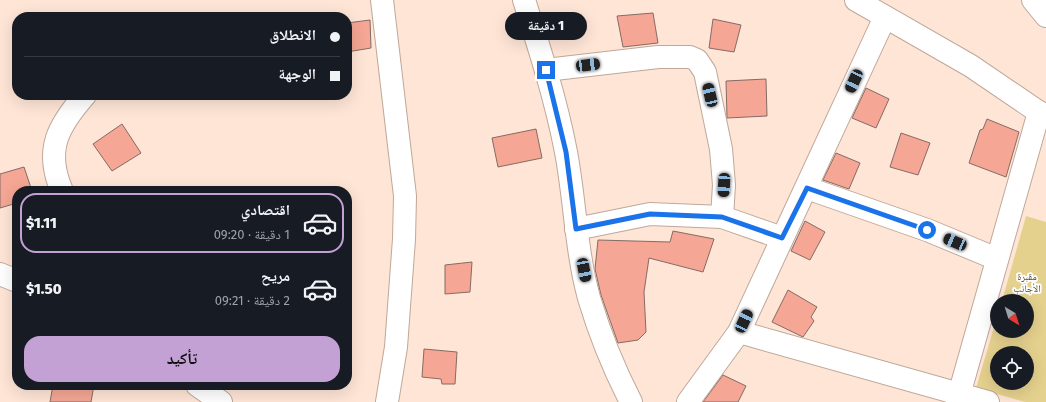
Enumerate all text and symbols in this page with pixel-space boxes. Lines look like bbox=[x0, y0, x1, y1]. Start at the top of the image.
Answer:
callout: 1 دقيقة bbox=[505, 12, 587, 40]
text: 1 دقيقة bbox=[528, 18, 564, 33]
text: الانطلاق bbox=[270, 26, 316, 44]
car bbox=[575, 58, 601, 72]
route end bbox=[537, 61, 555, 79]
text: الوجهة bbox=[278, 65, 316, 83]
car bbox=[843, 68, 865, 94]
car bbox=[701, 82, 719, 108]
car bbox=[717, 173, 731, 197]
text: اقتصادي bbox=[241, 201, 290, 219]
icon: car bbox=[302, 205, 338, 241]
text: $1.11 bbox=[26, 214, 57, 232]
route start bbox=[918, 221, 936, 239]
text: 1 دقيقة · 09:20 bbox=[214, 227, 290, 242]
car bbox=[942, 232, 968, 252]
car bbox=[576, 257, 592, 283]
text: مريح bbox=[261, 267, 290, 285]
icon: car bbox=[302, 271, 338, 307]
park label: مقبرة الأجانب bbox=[1013, 271, 1041, 295]
text: $1.50 bbox=[26, 280, 62, 298]
text: 2 دقيقة · 09:21 bbox=[215, 293, 290, 308]
north arrow bbox=[990, 294, 1034, 338]
map controls bbox=[990, 294, 1034, 390]
car bbox=[733, 308, 755, 334]
button: تأكيد bbox=[24, 336, 340, 382]
button: locate bbox=[990, 346, 1034, 390]

